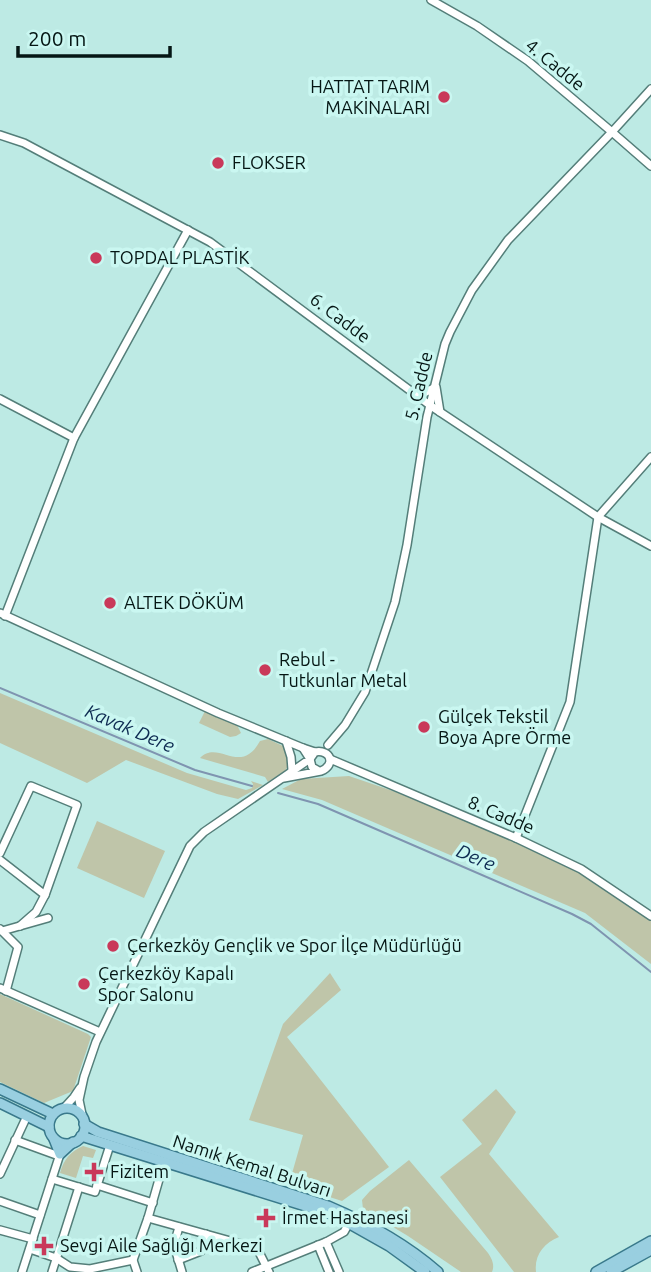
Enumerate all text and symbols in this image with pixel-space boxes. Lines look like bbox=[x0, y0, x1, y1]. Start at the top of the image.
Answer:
scale bar bbox=[18, 14, 170, 58]
text: 200 m bbox=[28, 26, 86, 50]
street label: 4. Cadde bbox=[522, 34, 589, 94]
place label: HATTAT TARIM MAKİNALARI bbox=[310, 76, 430, 117]
marker: HATTAT TARIM MAKİNALARI bbox=[436, 89, 452, 105]
place label: FLOKSER bbox=[232, 152, 306, 172]
marker: FLOKSER bbox=[210, 155, 226, 171]
place label: TOPDAL PLASTİK bbox=[110, 247, 249, 267]
marker: TOPDAL PLASTİK bbox=[88, 250, 104, 266]
street label: 6. Cadde bbox=[307, 288, 375, 346]
street label: 5. Cadde bbox=[400, 349, 436, 422]
place label: ALTEK DÖKÜM bbox=[124, 592, 244, 612]
marker: ALTEK DÖKÜM bbox=[102, 595, 118, 611]
place label: Rebul - Tutkunlar Metal bbox=[279, 649, 407, 690]
marker: Rebul - Tutkunlar Metal bbox=[257, 662, 273, 678]
water label: Kavak Dere bbox=[82, 699, 178, 757]
place label: Gülçek Tekstil Boya Apre Örme bbox=[438, 706, 571, 747]
marker: Gülçek Tekstil Boya Apre Örme bbox=[416, 719, 432, 735]
street label: 8. Cadde bbox=[465, 791, 538, 837]
water label: Dere bbox=[453, 839, 499, 875]
place label: Çerkezköy Gençlik ve Spor İlçe Müdürlüğü bbox=[127, 935, 462, 955]
marker: Çerkezköy Gençlik ve Spor İlçe Müdürlüğü bbox=[105, 938, 121, 954]
place label: Çerkezköy Kapalı Spor Salonu bbox=[98, 963, 234, 1004]
marker: Çerkezköy Kapalı Spor Salonu bbox=[76, 976, 92, 992]
street label: Namık Kemal Bulvarı bbox=[171, 1130, 334, 1200]
place label: Fizitem bbox=[110, 1161, 169, 1181]
marker: Fizitem bbox=[84, 1162, 104, 1182]
place label: İrmet Hastanesi bbox=[282, 1207, 408, 1227]
marker: İrmet Hastanesi bbox=[256, 1208, 276, 1228]
place label: Sevgi Aile Sağlığı Merkezi bbox=[60, 1235, 263, 1255]
marker: Sevgi Aile Sağlığı Merkezi bbox=[34, 1236, 54, 1256]

